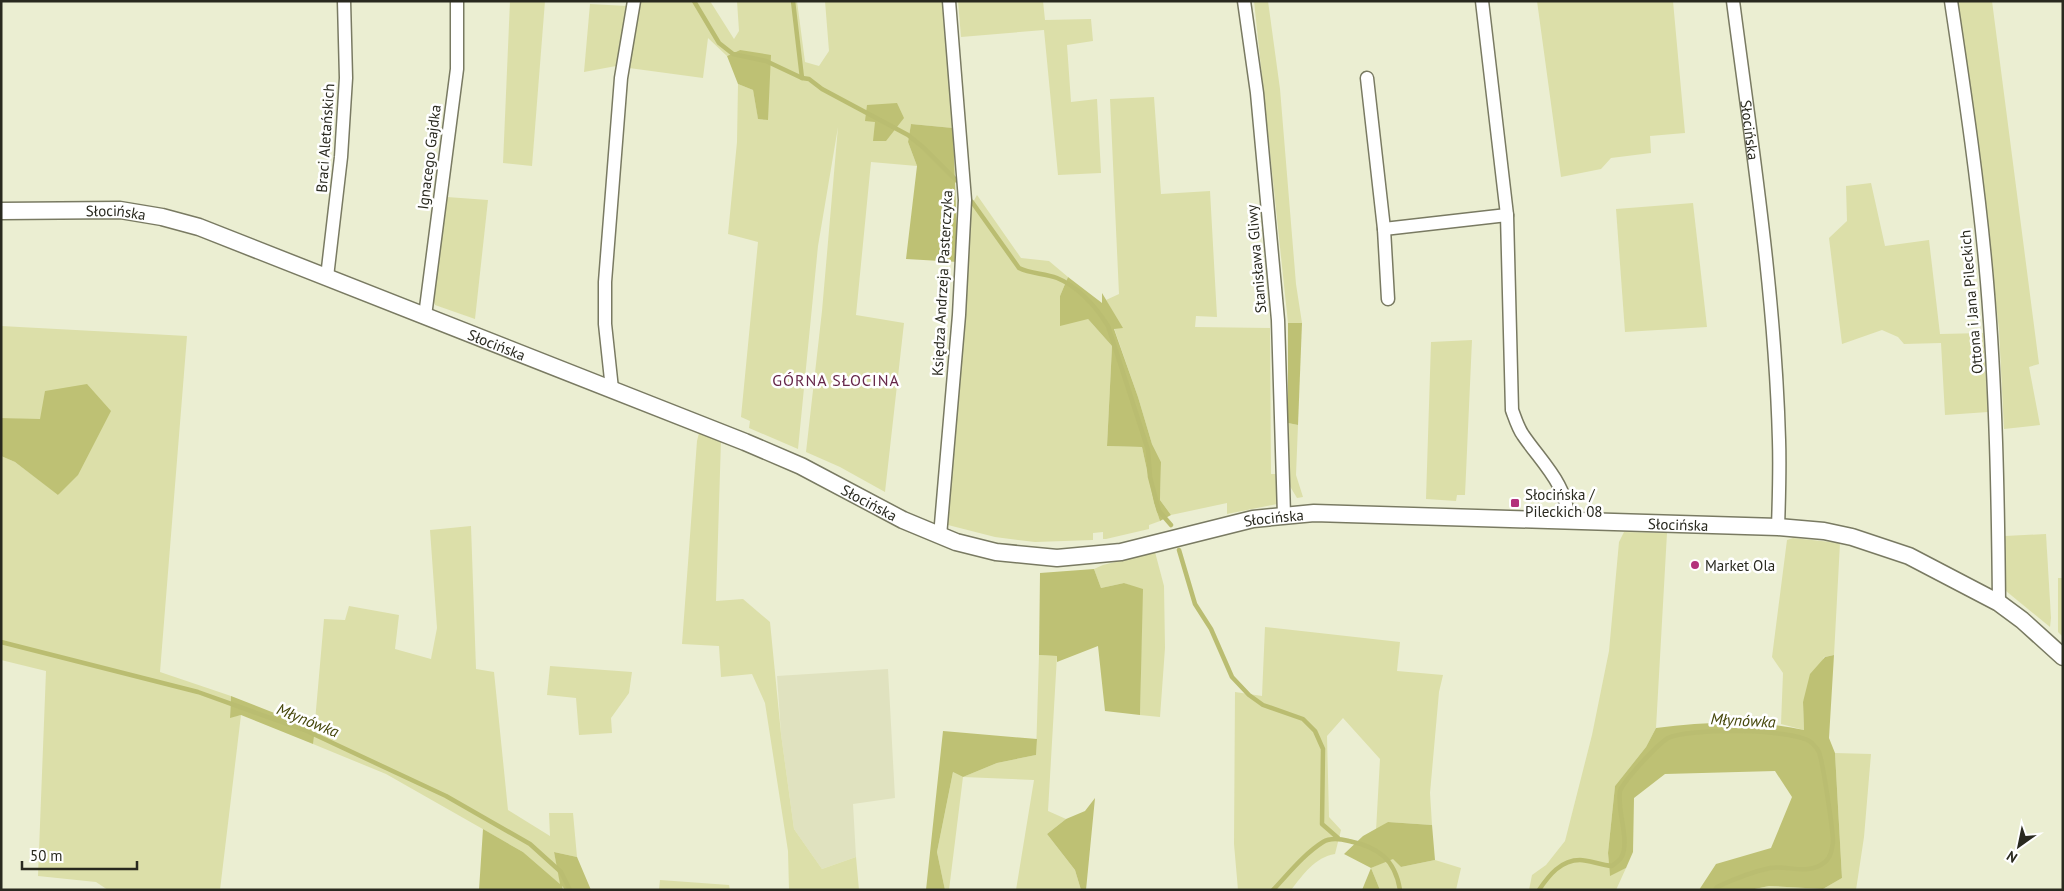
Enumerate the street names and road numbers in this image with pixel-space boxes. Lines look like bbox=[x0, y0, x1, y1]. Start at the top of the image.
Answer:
street label: Braci Aletańskich bbox=[312, 83, 338, 193]
street label: Słocińska bbox=[1737, 99, 1764, 161]
street label: Ignacego Gajdka bbox=[413, 104, 445, 210]
street label: Księdza Andrzeja Pasterczyka bbox=[928, 190, 956, 376]
street label: Słocińska bbox=[86, 200, 147, 224]
street label: Stanisława Gliwy bbox=[1242, 204, 1270, 314]
street label: Ottona i Jana Pileckich bbox=[1955, 229, 1987, 375]
street label: Słocińska bbox=[465, 324, 528, 364]
street label: Słocińska bbox=[838, 480, 900, 525]
street label: Słocińska bbox=[1241, 505, 1305, 531]
street label: Słocińska bbox=[1648, 514, 1709, 534]

